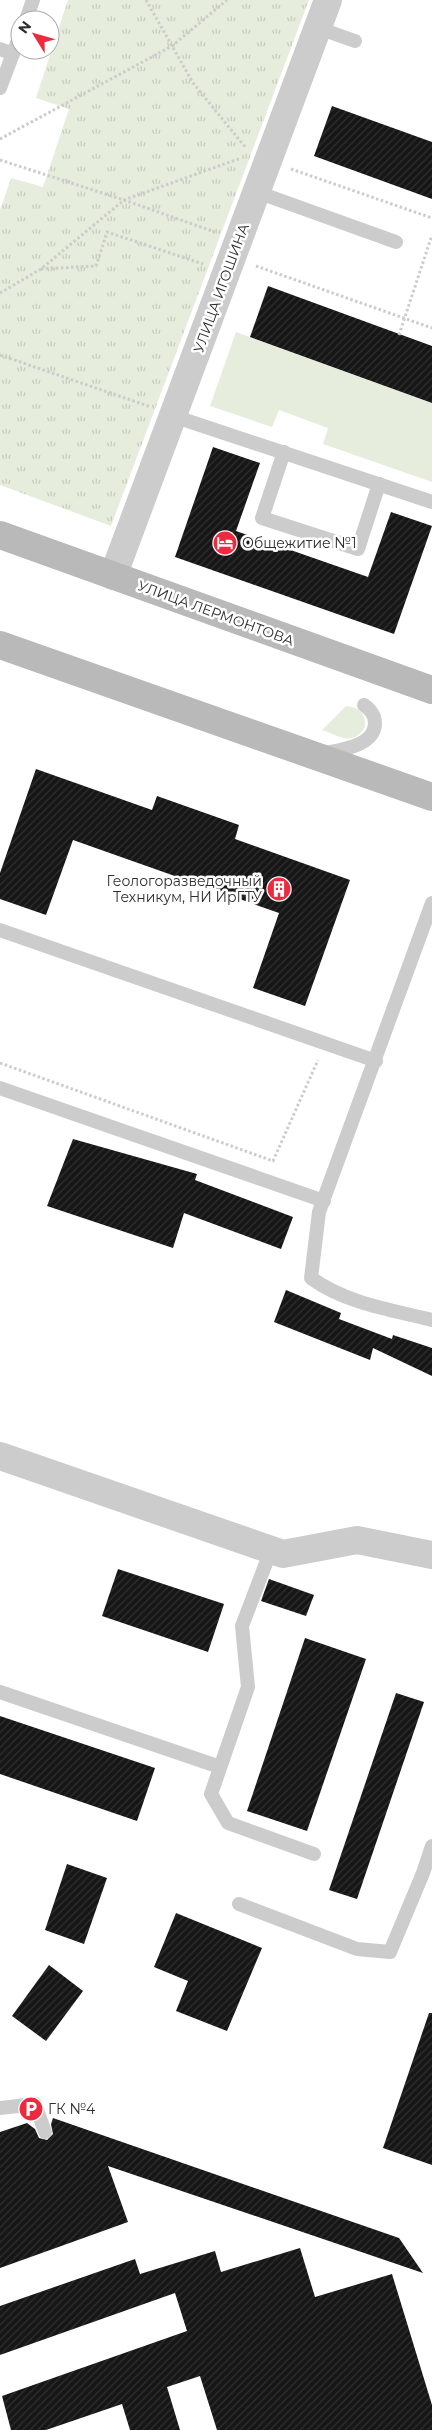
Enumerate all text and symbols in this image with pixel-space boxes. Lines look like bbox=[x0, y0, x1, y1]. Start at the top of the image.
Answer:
north arrow bbox=[10, 10, 60, 60]
text: N bbox=[14, 17, 35, 37]
street label: УЛИЦА ИГОШИНА bbox=[189, 220, 253, 355]
hotel icon: Общежитие №1 bbox=[212, 530, 238, 556]
place label: Общежитие №1 bbox=[242, 534, 357, 552]
street label: УЛИЦА ЛЕРМОНТОВА bbox=[135, 576, 297, 650]
place label: Геологоразведочный Техникум, НИ ИрГТУ bbox=[107, 872, 262, 906]
building icon: Геологоразведочный Техникум, НИ ИрГТУ bbox=[266, 876, 292, 902]
parking icon: ГК №4 bbox=[18, 2096, 44, 2122]
place label: ГК №4 bbox=[48, 2100, 96, 2118]

